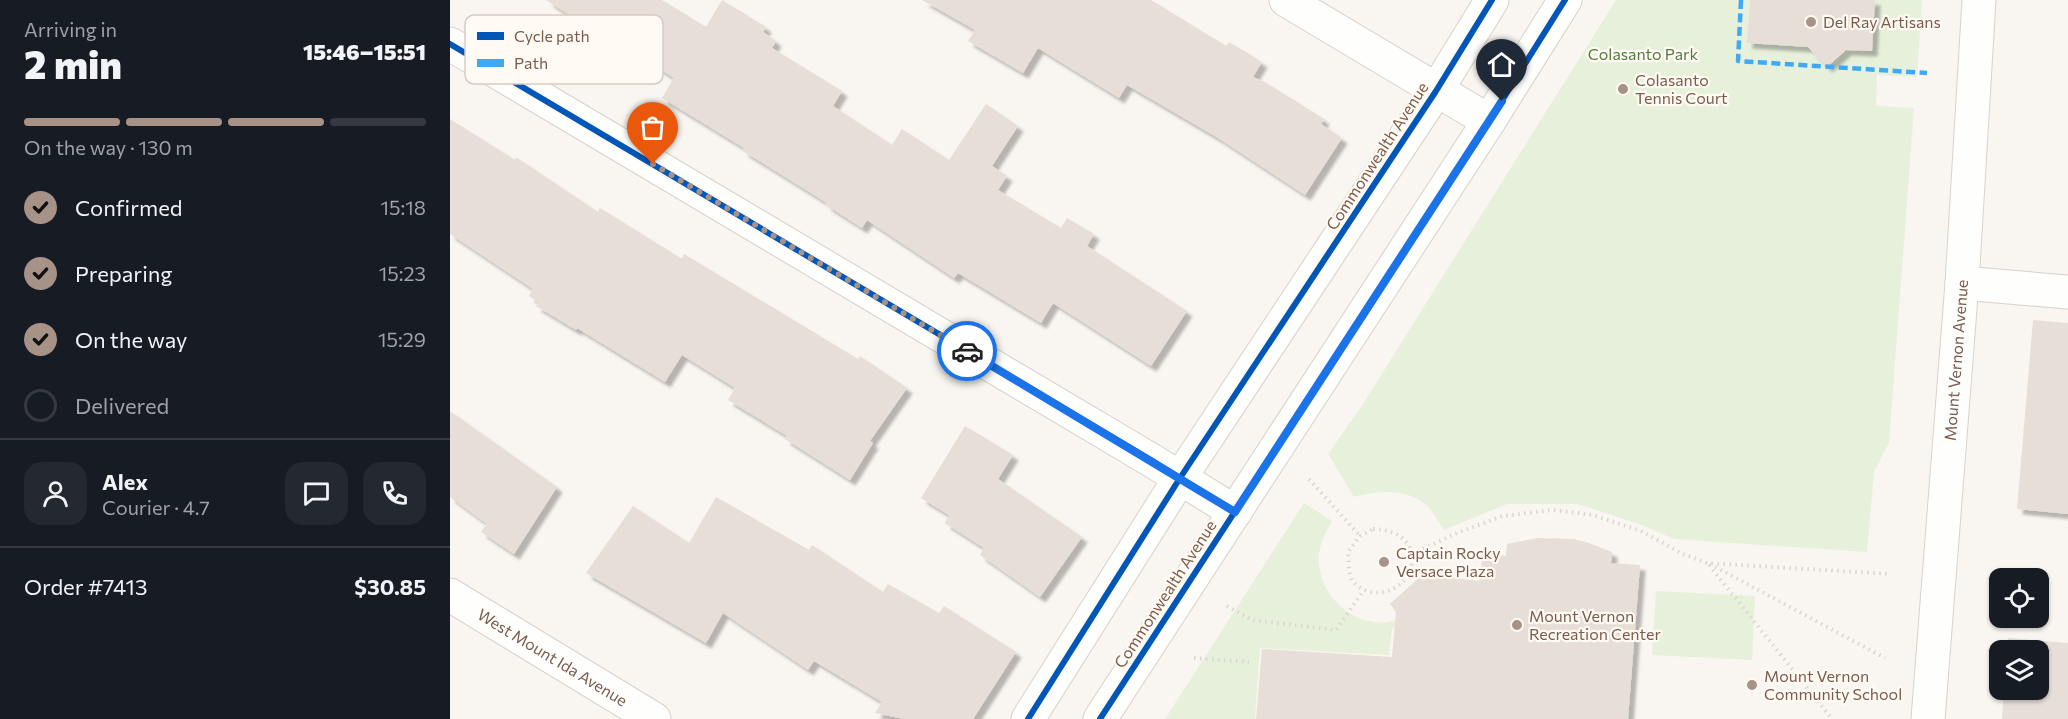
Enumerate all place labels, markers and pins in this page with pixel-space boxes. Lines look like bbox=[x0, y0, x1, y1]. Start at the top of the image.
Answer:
place label: Del Ray Artisans bbox=[1823, 12, 1941, 31]
marker: Del Ray Artisans bbox=[1804, 15, 1818, 29]
pin bbox=[1476, 39, 1527, 101]
place label: Colasanto Tennis Court bbox=[1635, 70, 1728, 107]
marker: Colasanto Tennis Court bbox=[1616, 82, 1630, 96]
pin bbox=[627, 102, 678, 164]
place label: Captain Rocky Versace Plaza bbox=[1396, 543, 1501, 580]
marker: Captain Rocky Versace Plaza bbox=[1377, 555, 1391, 569]
place label: Mount Vernon Recreation Center bbox=[1529, 606, 1661, 643]
marker: Mount Vernon Recreation Center bbox=[1510, 618, 1524, 632]
place label: Mount Vernon Community School bbox=[1764, 666, 1902, 703]
marker: Mount Vernon Community School bbox=[1745, 678, 1759, 692]

